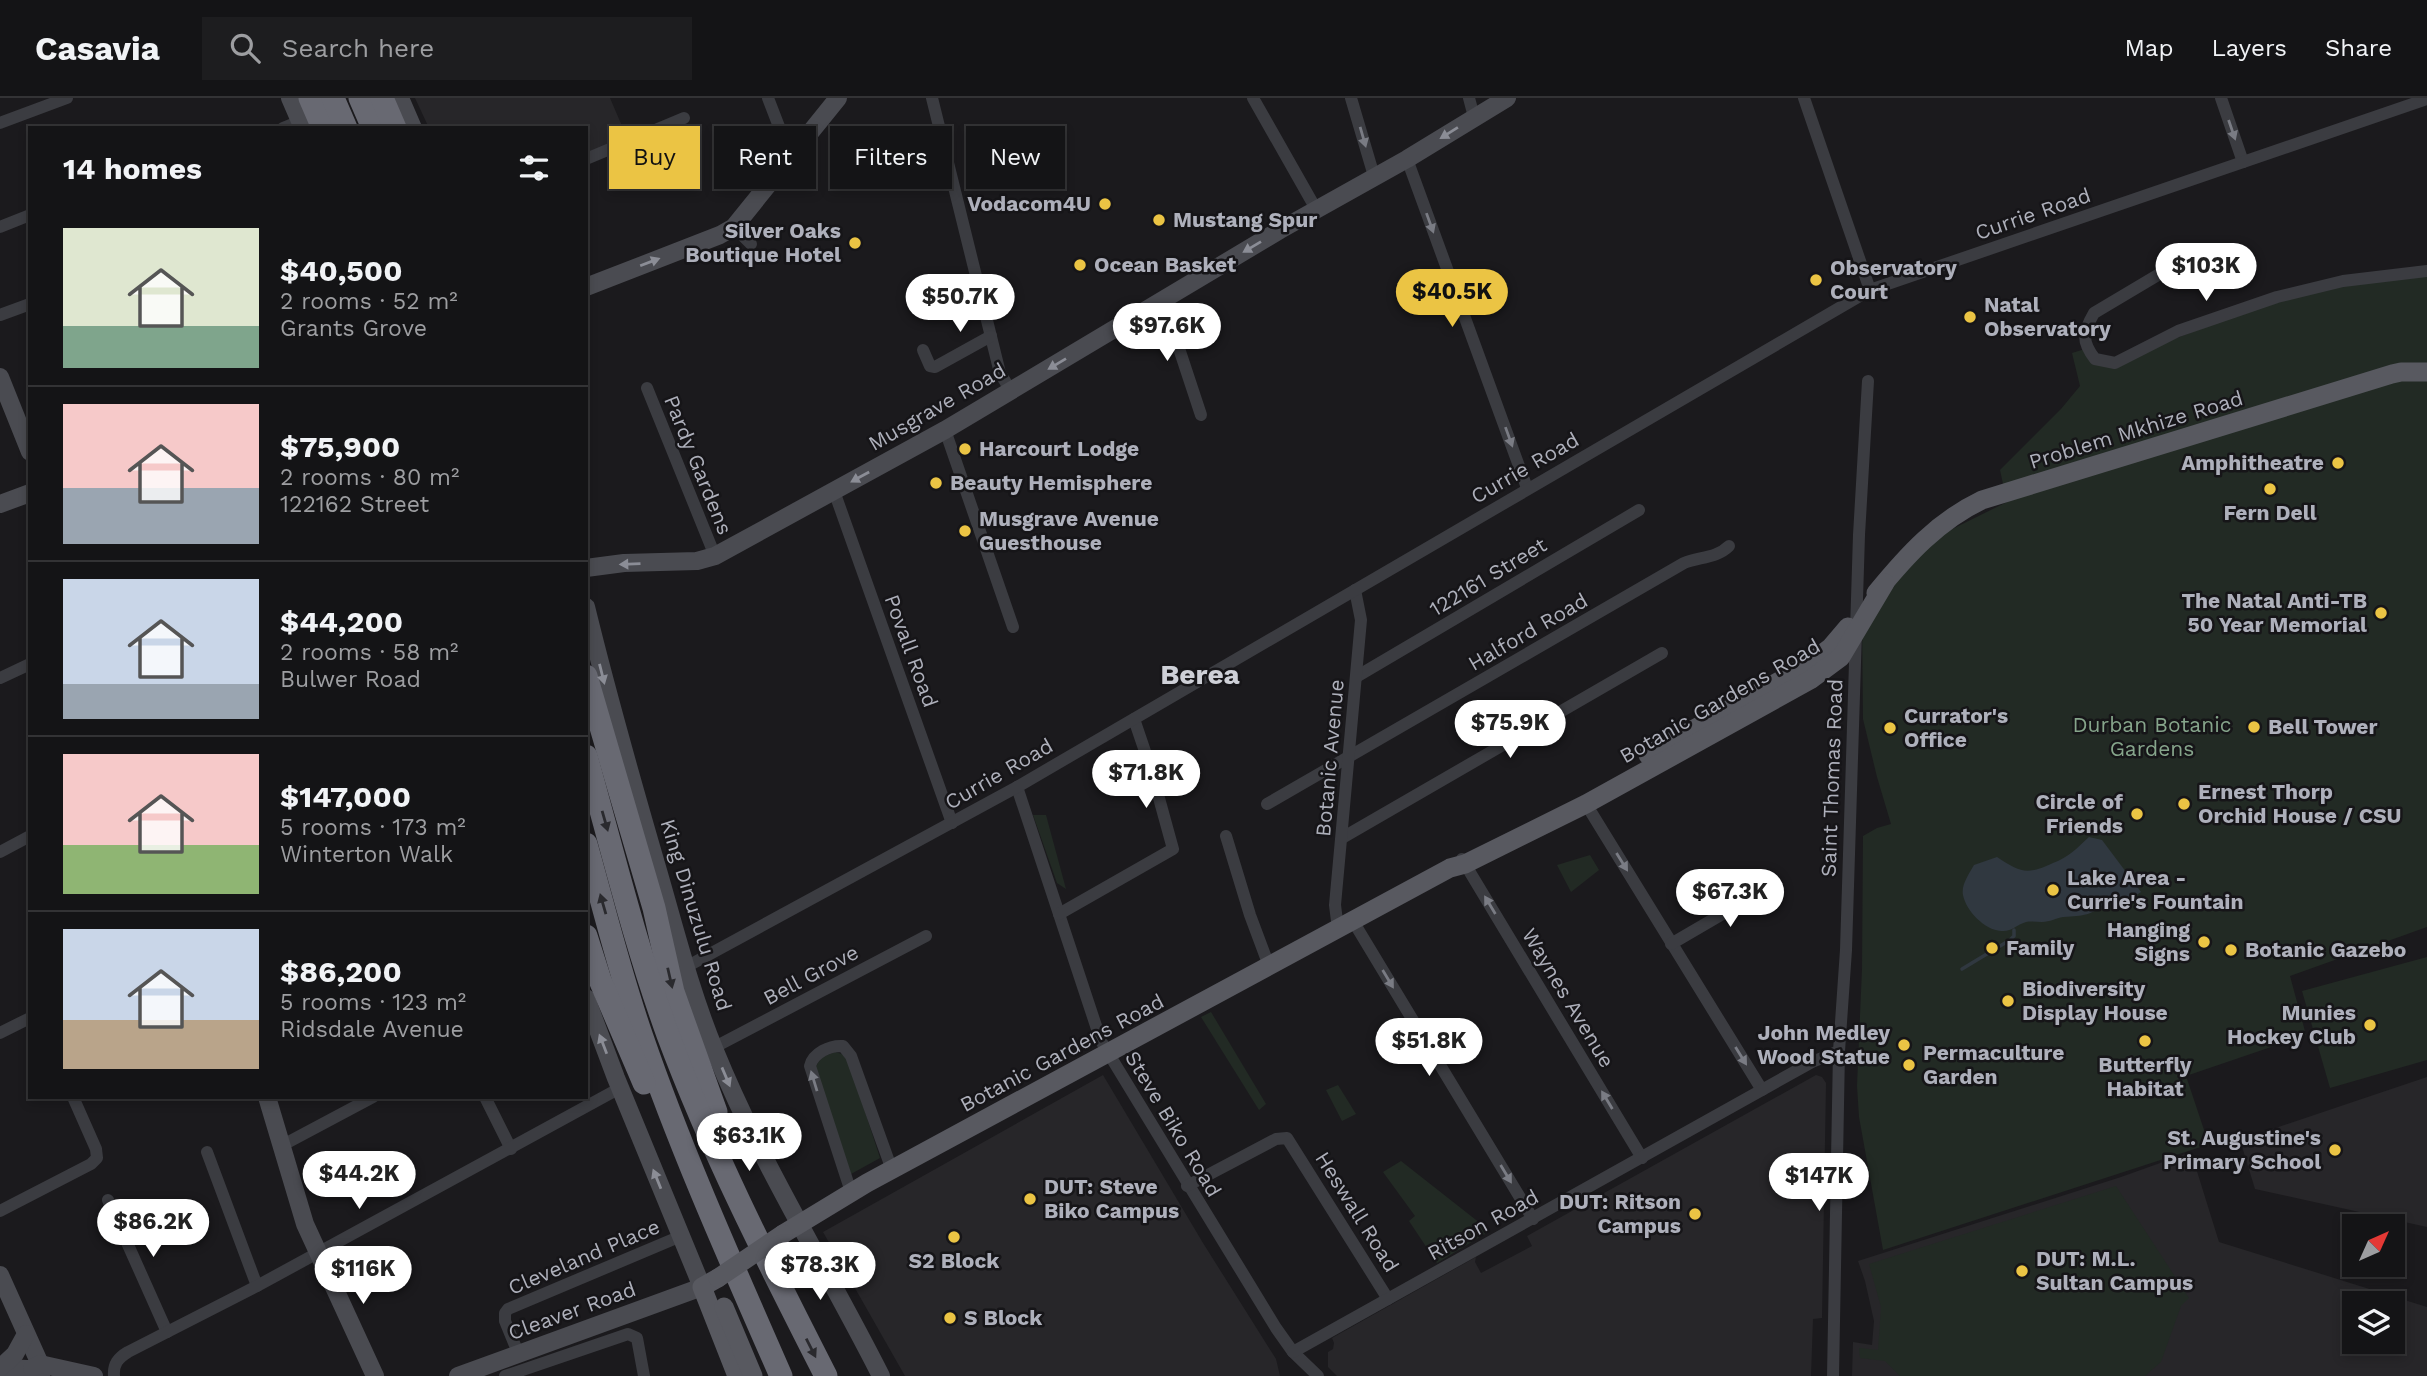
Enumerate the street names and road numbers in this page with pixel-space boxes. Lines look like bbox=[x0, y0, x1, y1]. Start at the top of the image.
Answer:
street label: Currie Road bbox=[1972, 182, 2094, 245]
street label: Musgrave Road bbox=[864, 357, 1010, 456]
street label: Problem Mkhize Road bbox=[2026, 385, 2246, 474]
street label: Pardy Gardens bbox=[659, 391, 738, 538]
street label: Currie Road bbox=[1466, 427, 1583, 509]
street label: 122161 Street bbox=[1425, 532, 1551, 621]
street label: Halford Road bbox=[1463, 587, 1592, 676]
street label: Povall Road bbox=[879, 591, 943, 711]
street label: Botanic Gardens Road bbox=[1615, 633, 1824, 768]
street label: Botanic Avenue bbox=[1310, 678, 1349, 838]
street label: Saint Thomas Road bbox=[1816, 678, 1847, 877]
street label: Currie Road bbox=[940, 733, 1057, 815]
street label: King Dinuzulu Road bbox=[655, 816, 738, 1014]
street label: Waynes Avenue bbox=[1517, 923, 1620, 1072]
street label: Bell Grove bbox=[759, 939, 863, 1010]
street label: Botanic Gardens Road bbox=[955, 988, 1168, 1117]
street label: Steve Biko Road bbox=[1120, 1046, 1227, 1201]
street label: Heswall Road bbox=[1310, 1147, 1404, 1277]
street label: Ritson Road bbox=[1423, 1184, 1543, 1265]
street label: Cleveland Place bbox=[504, 1213, 663, 1300]
street label: Cleaver Road bbox=[505, 1276, 639, 1345]

